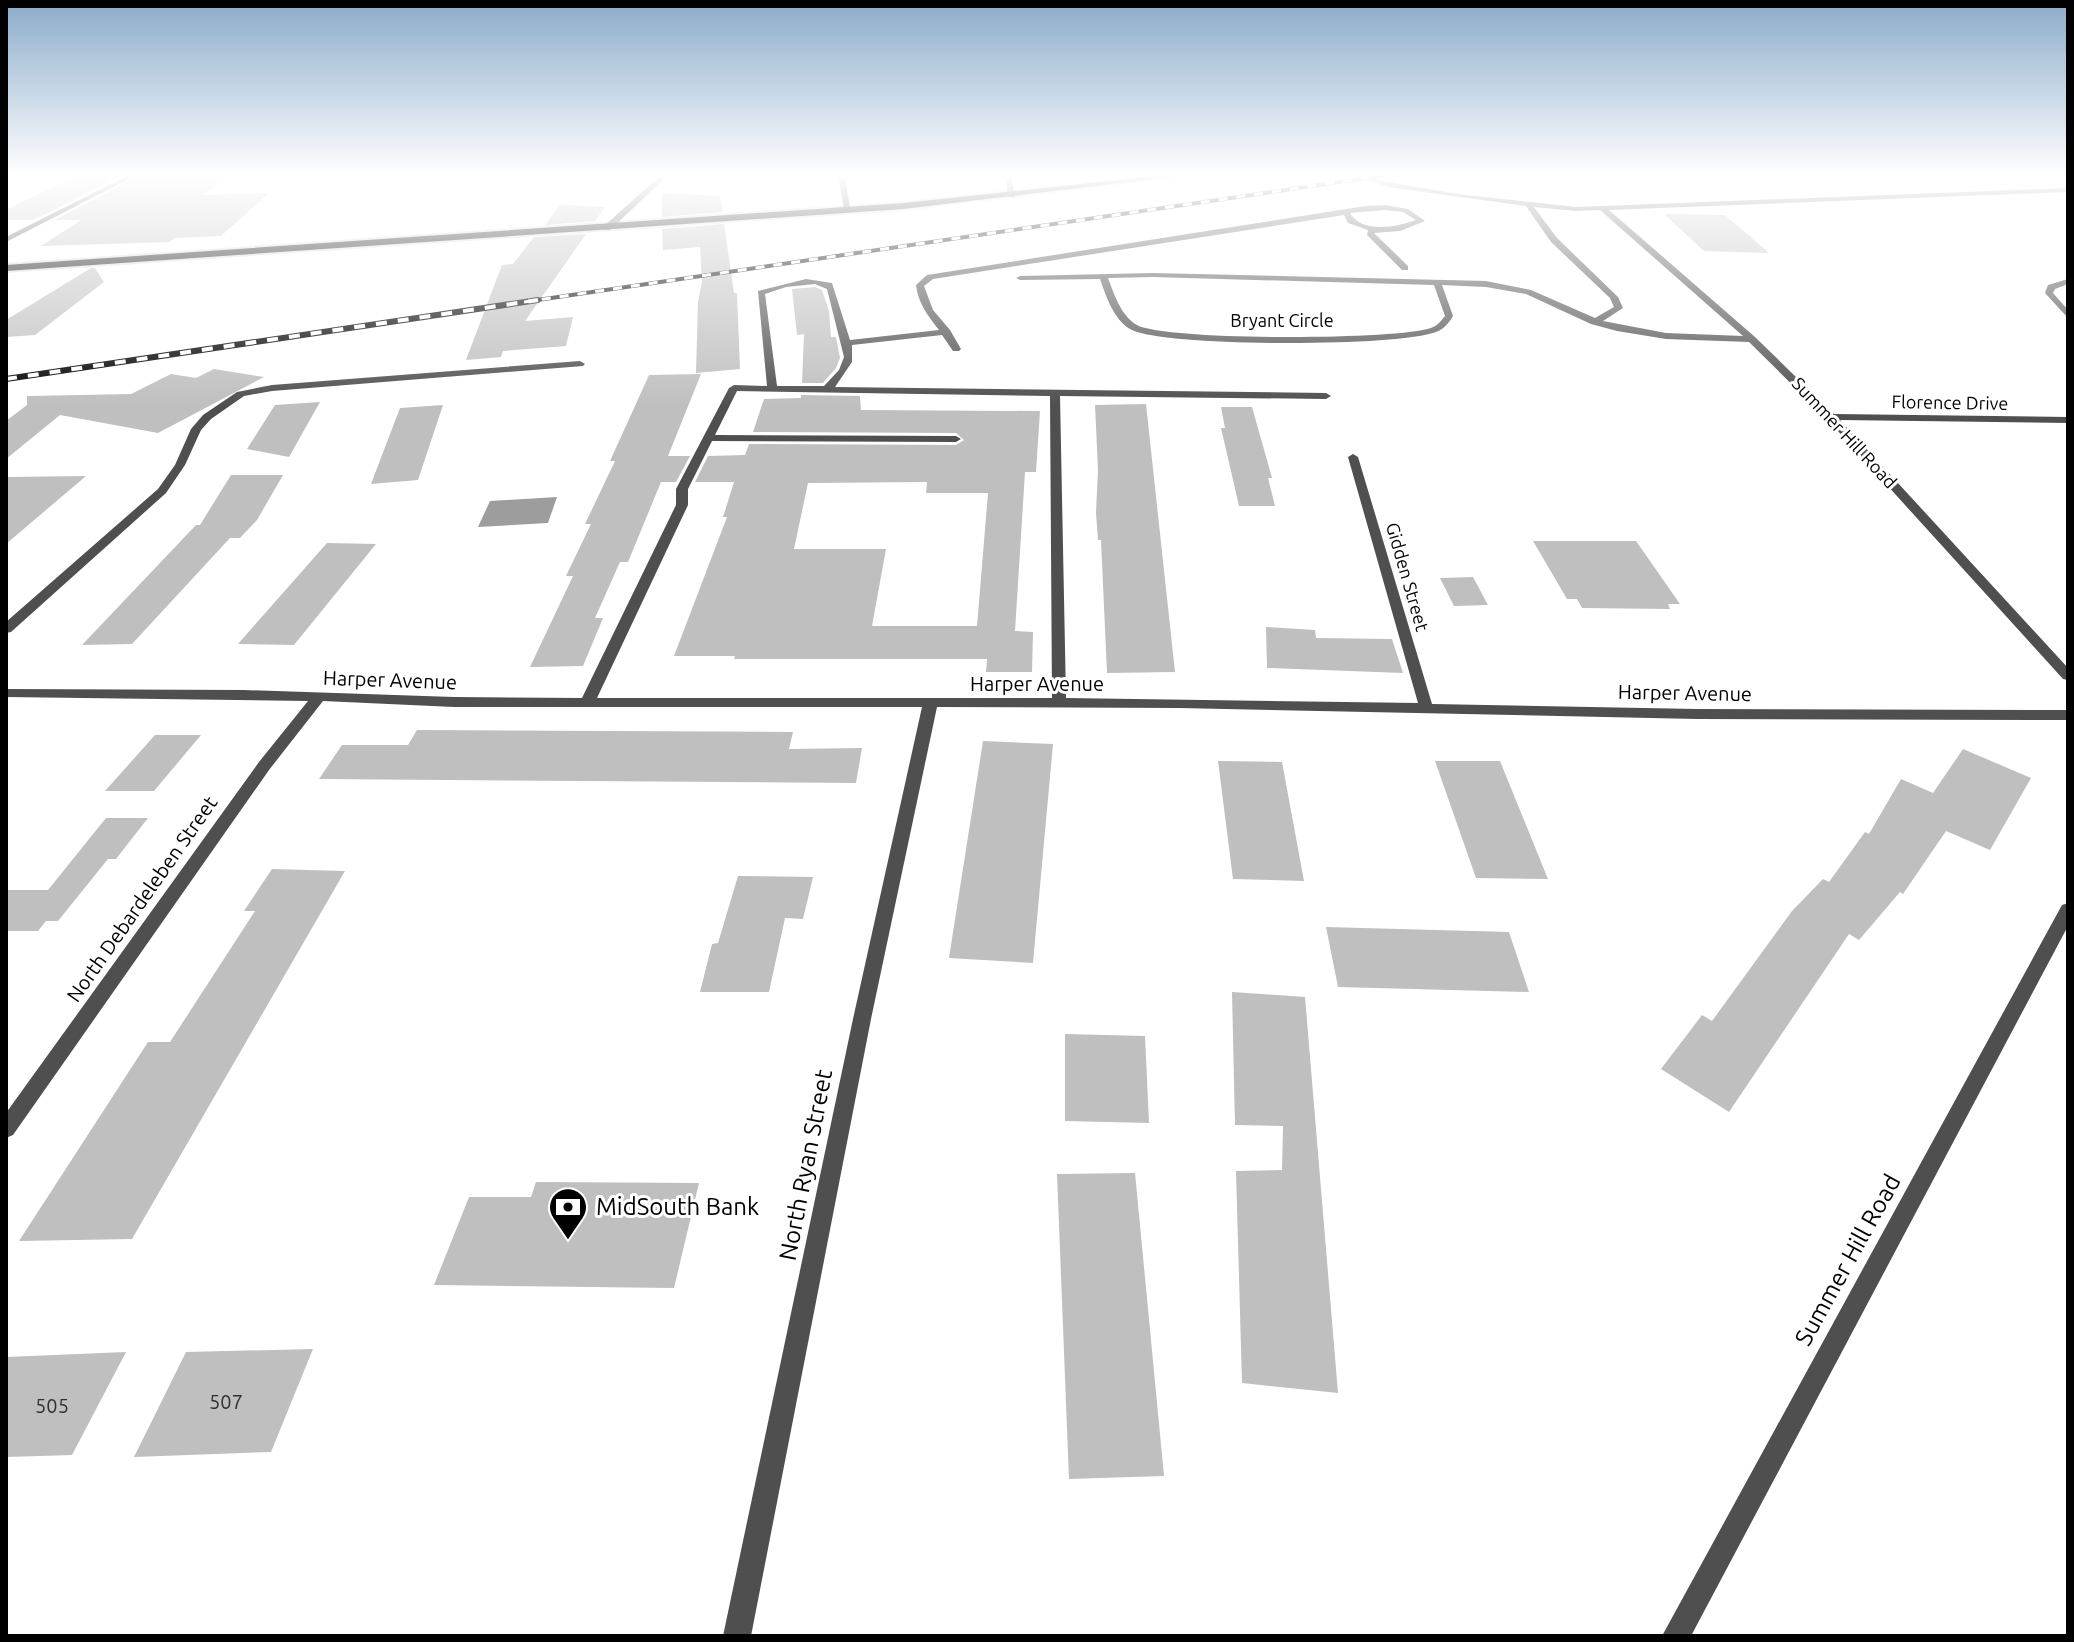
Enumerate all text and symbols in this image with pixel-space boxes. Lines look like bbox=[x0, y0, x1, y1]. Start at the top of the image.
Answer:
street label: Bryant Circle bbox=[1230, 310, 1334, 330]
street label: Summer Hill Road bbox=[1788, 373, 1901, 492]
street label: Florence Drive bbox=[1892, 391, 2009, 413]
street label: Gidden Street bbox=[1383, 520, 1433, 633]
street label: Harper Avenue bbox=[323, 666, 457, 693]
street label: Harper Avenue bbox=[970, 672, 1104, 695]
street label: Harper Avenue bbox=[1618, 680, 1752, 705]
street label: North Debardeleben Street bbox=[62, 791, 222, 1006]
street label: North Ryan Street bbox=[774, 1067, 837, 1263]
street label: Summer Hill Road bbox=[1789, 1169, 1906, 1350]
bank icon: MidSouth Bank bbox=[547, 1186, 589, 1241]
place label: MidSouth Bank bbox=[596, 1193, 759, 1220]
house number: 507 bbox=[209, 1390, 243, 1413]
house number: 505 bbox=[35, 1394, 69, 1417]

